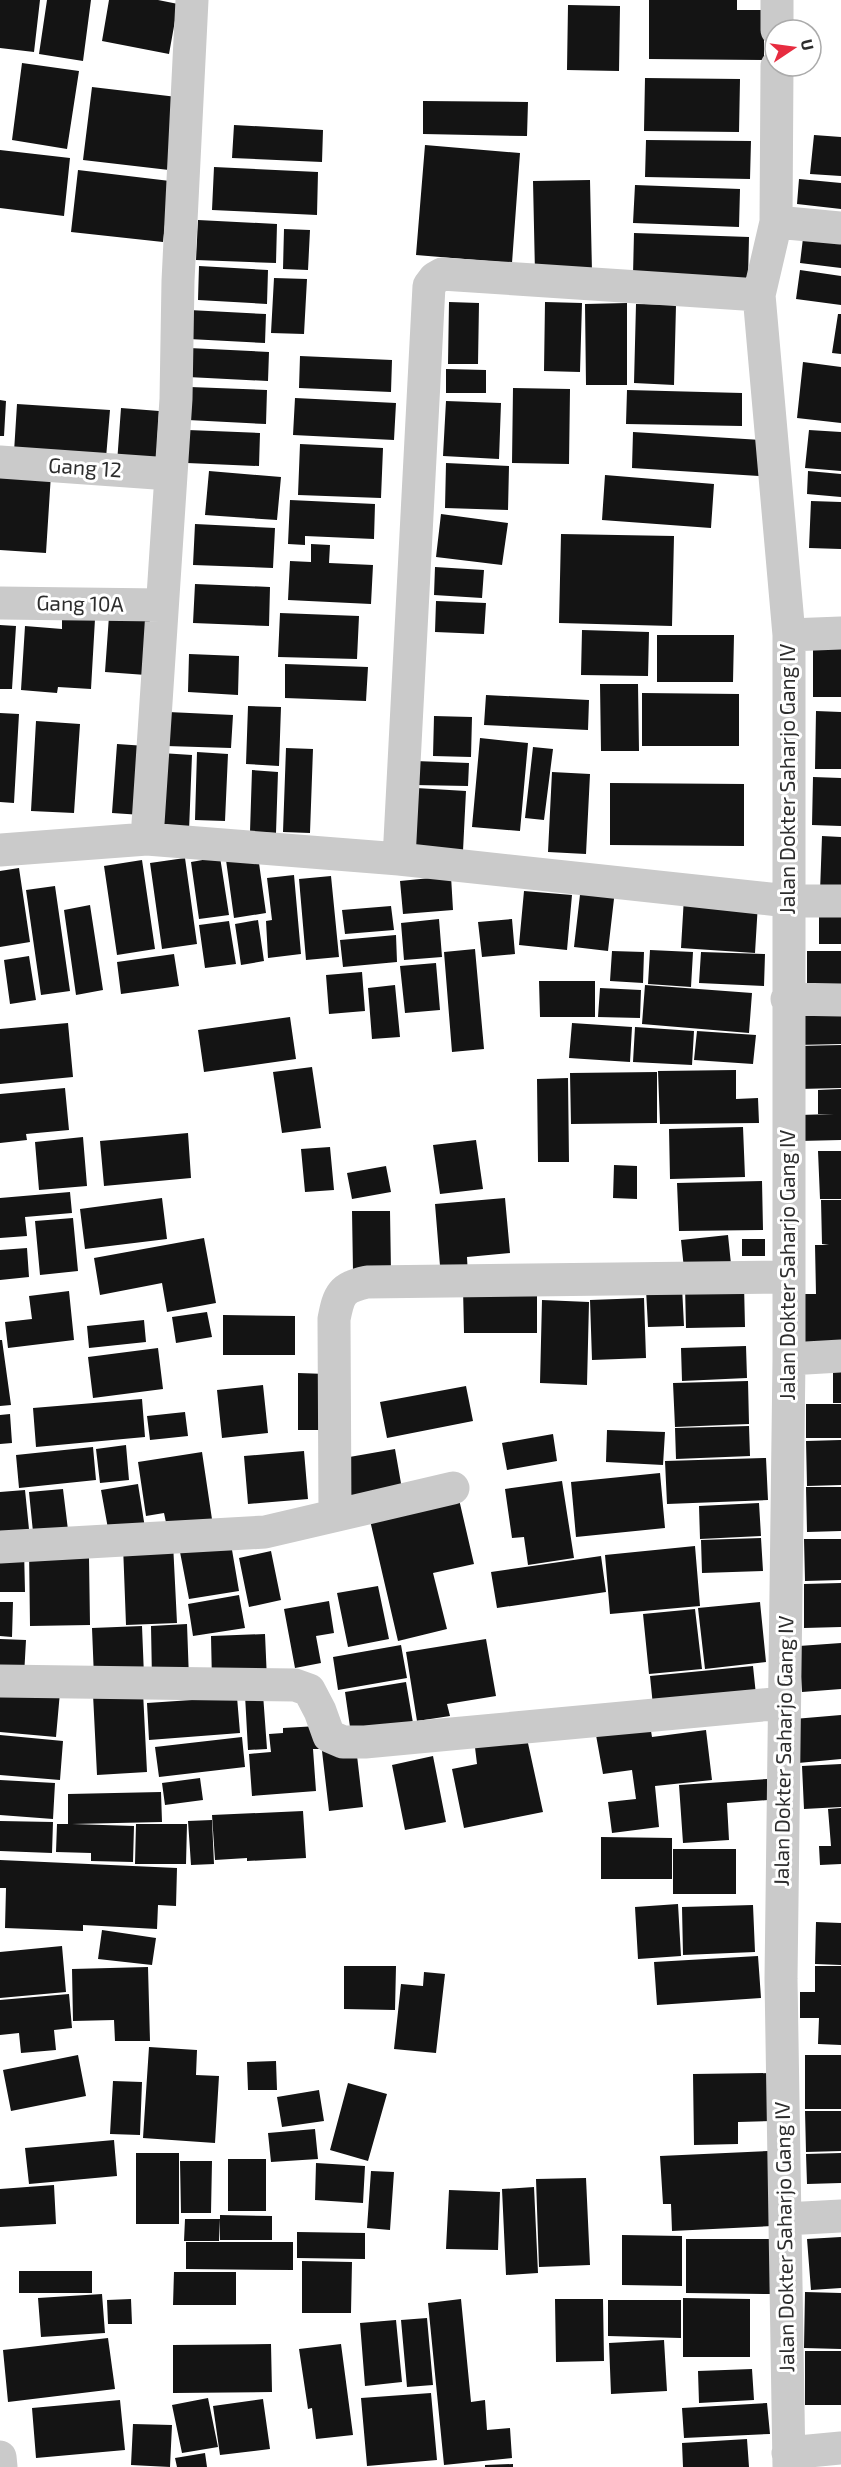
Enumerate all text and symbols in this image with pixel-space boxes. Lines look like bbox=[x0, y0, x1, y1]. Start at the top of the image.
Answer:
north arrow bbox=[763, 18, 823, 78]
text: U bbox=[798, 37, 819, 52]
street label: Gang 12 bbox=[48, 451, 123, 482]
street label: Gang 10A bbox=[36, 589, 124, 616]
street label: Jalan Dokter Saharjo Gang IV bbox=[774, 643, 800, 914]
street label: Jalan Dokter Saharjo Gang IV bbox=[774, 1129, 800, 1400]
street label: Jalan Dokter Saharjo Gang IV bbox=[768, 1615, 798, 1887]
street label: Jalan Dokter Saharjo Gang IV bbox=[769, 2101, 799, 2373]

